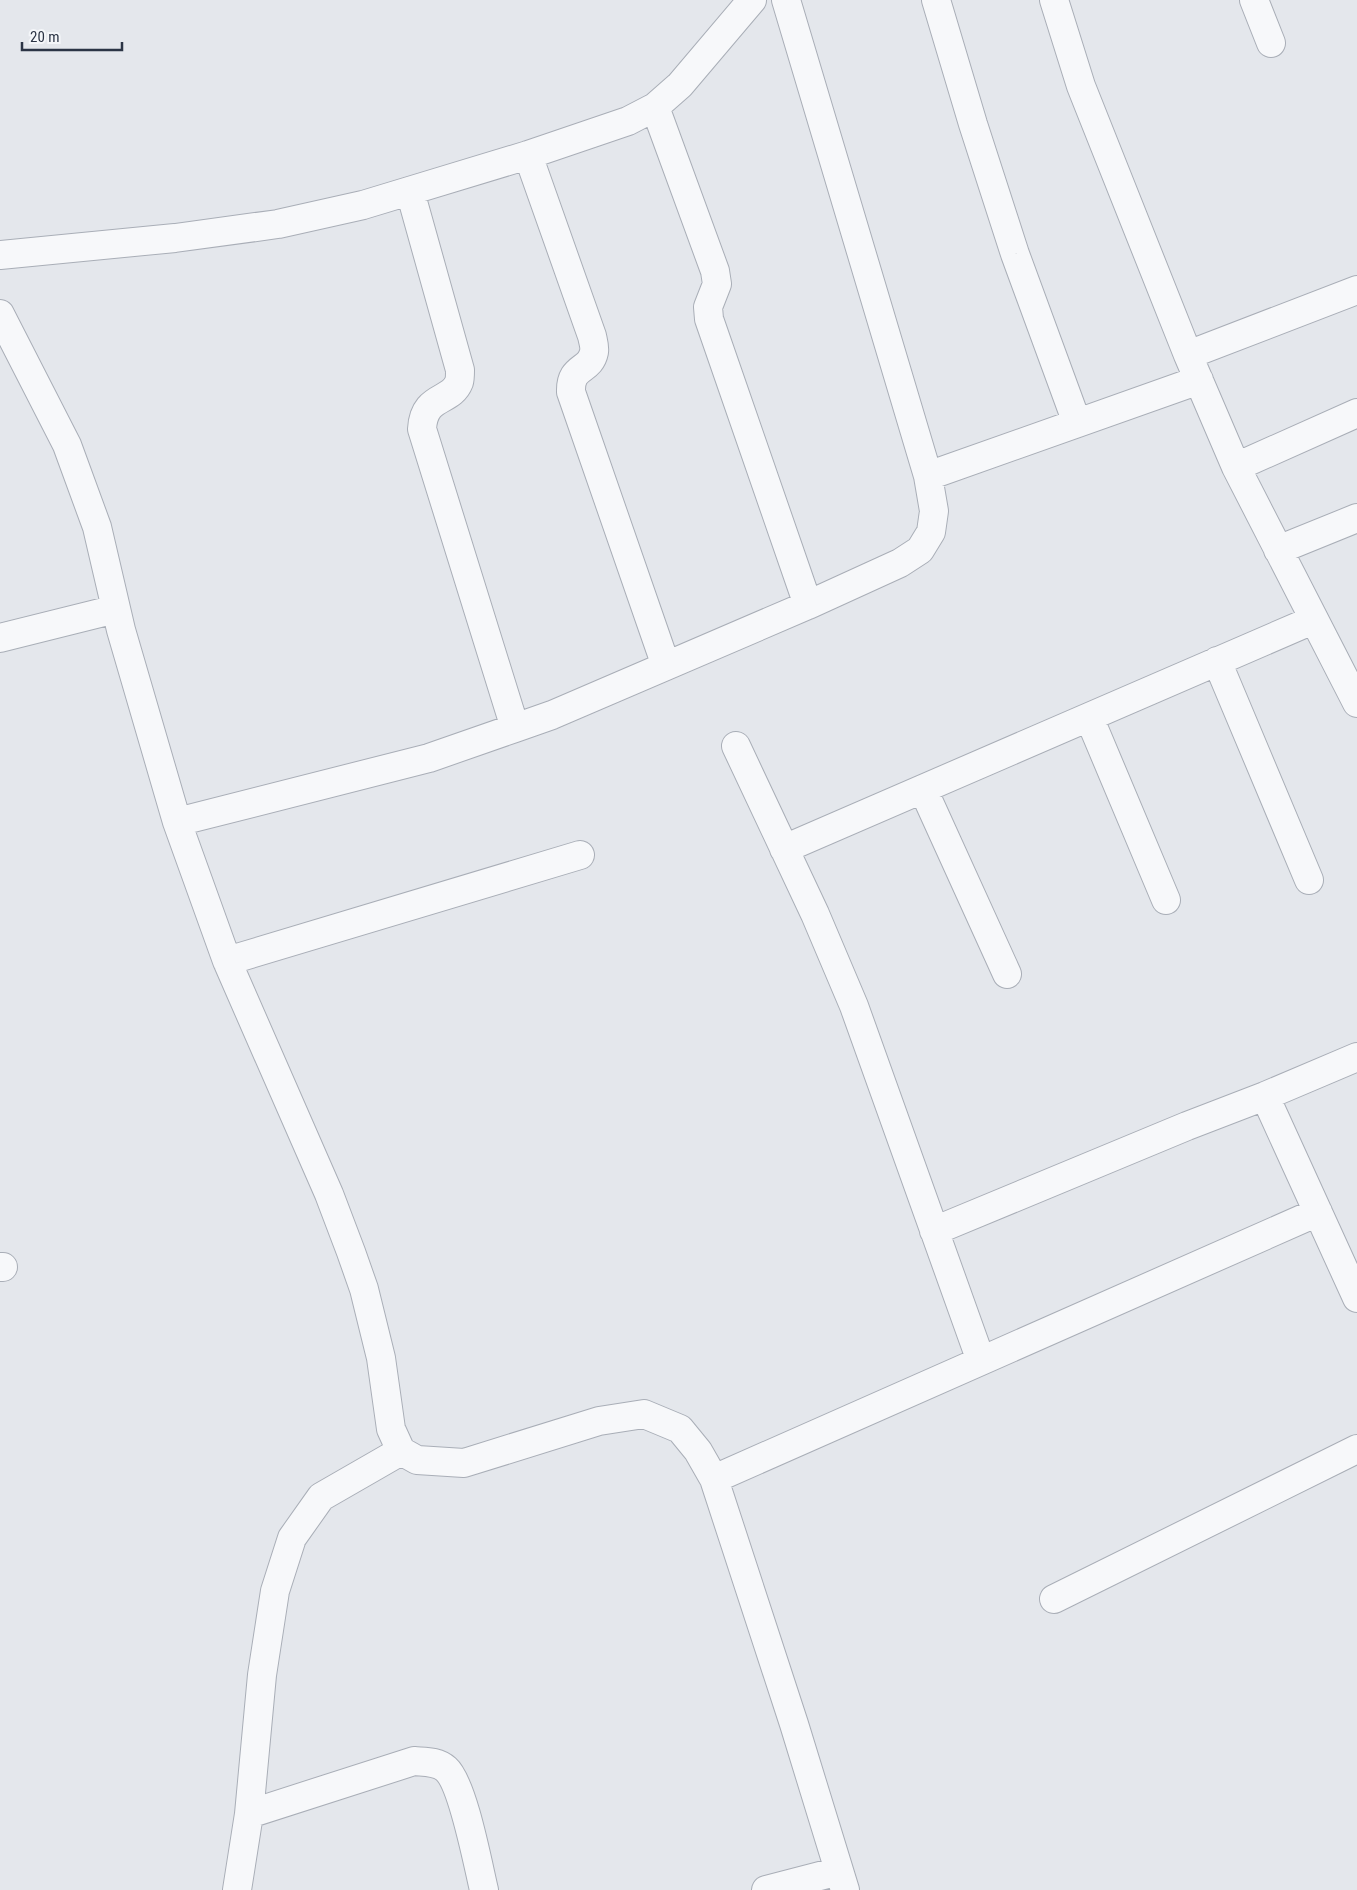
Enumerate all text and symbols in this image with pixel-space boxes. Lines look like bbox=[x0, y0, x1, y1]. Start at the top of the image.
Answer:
scale bar bbox=[22, 20, 122, 52]
text: 20 m bbox=[30, 28, 60, 46]

